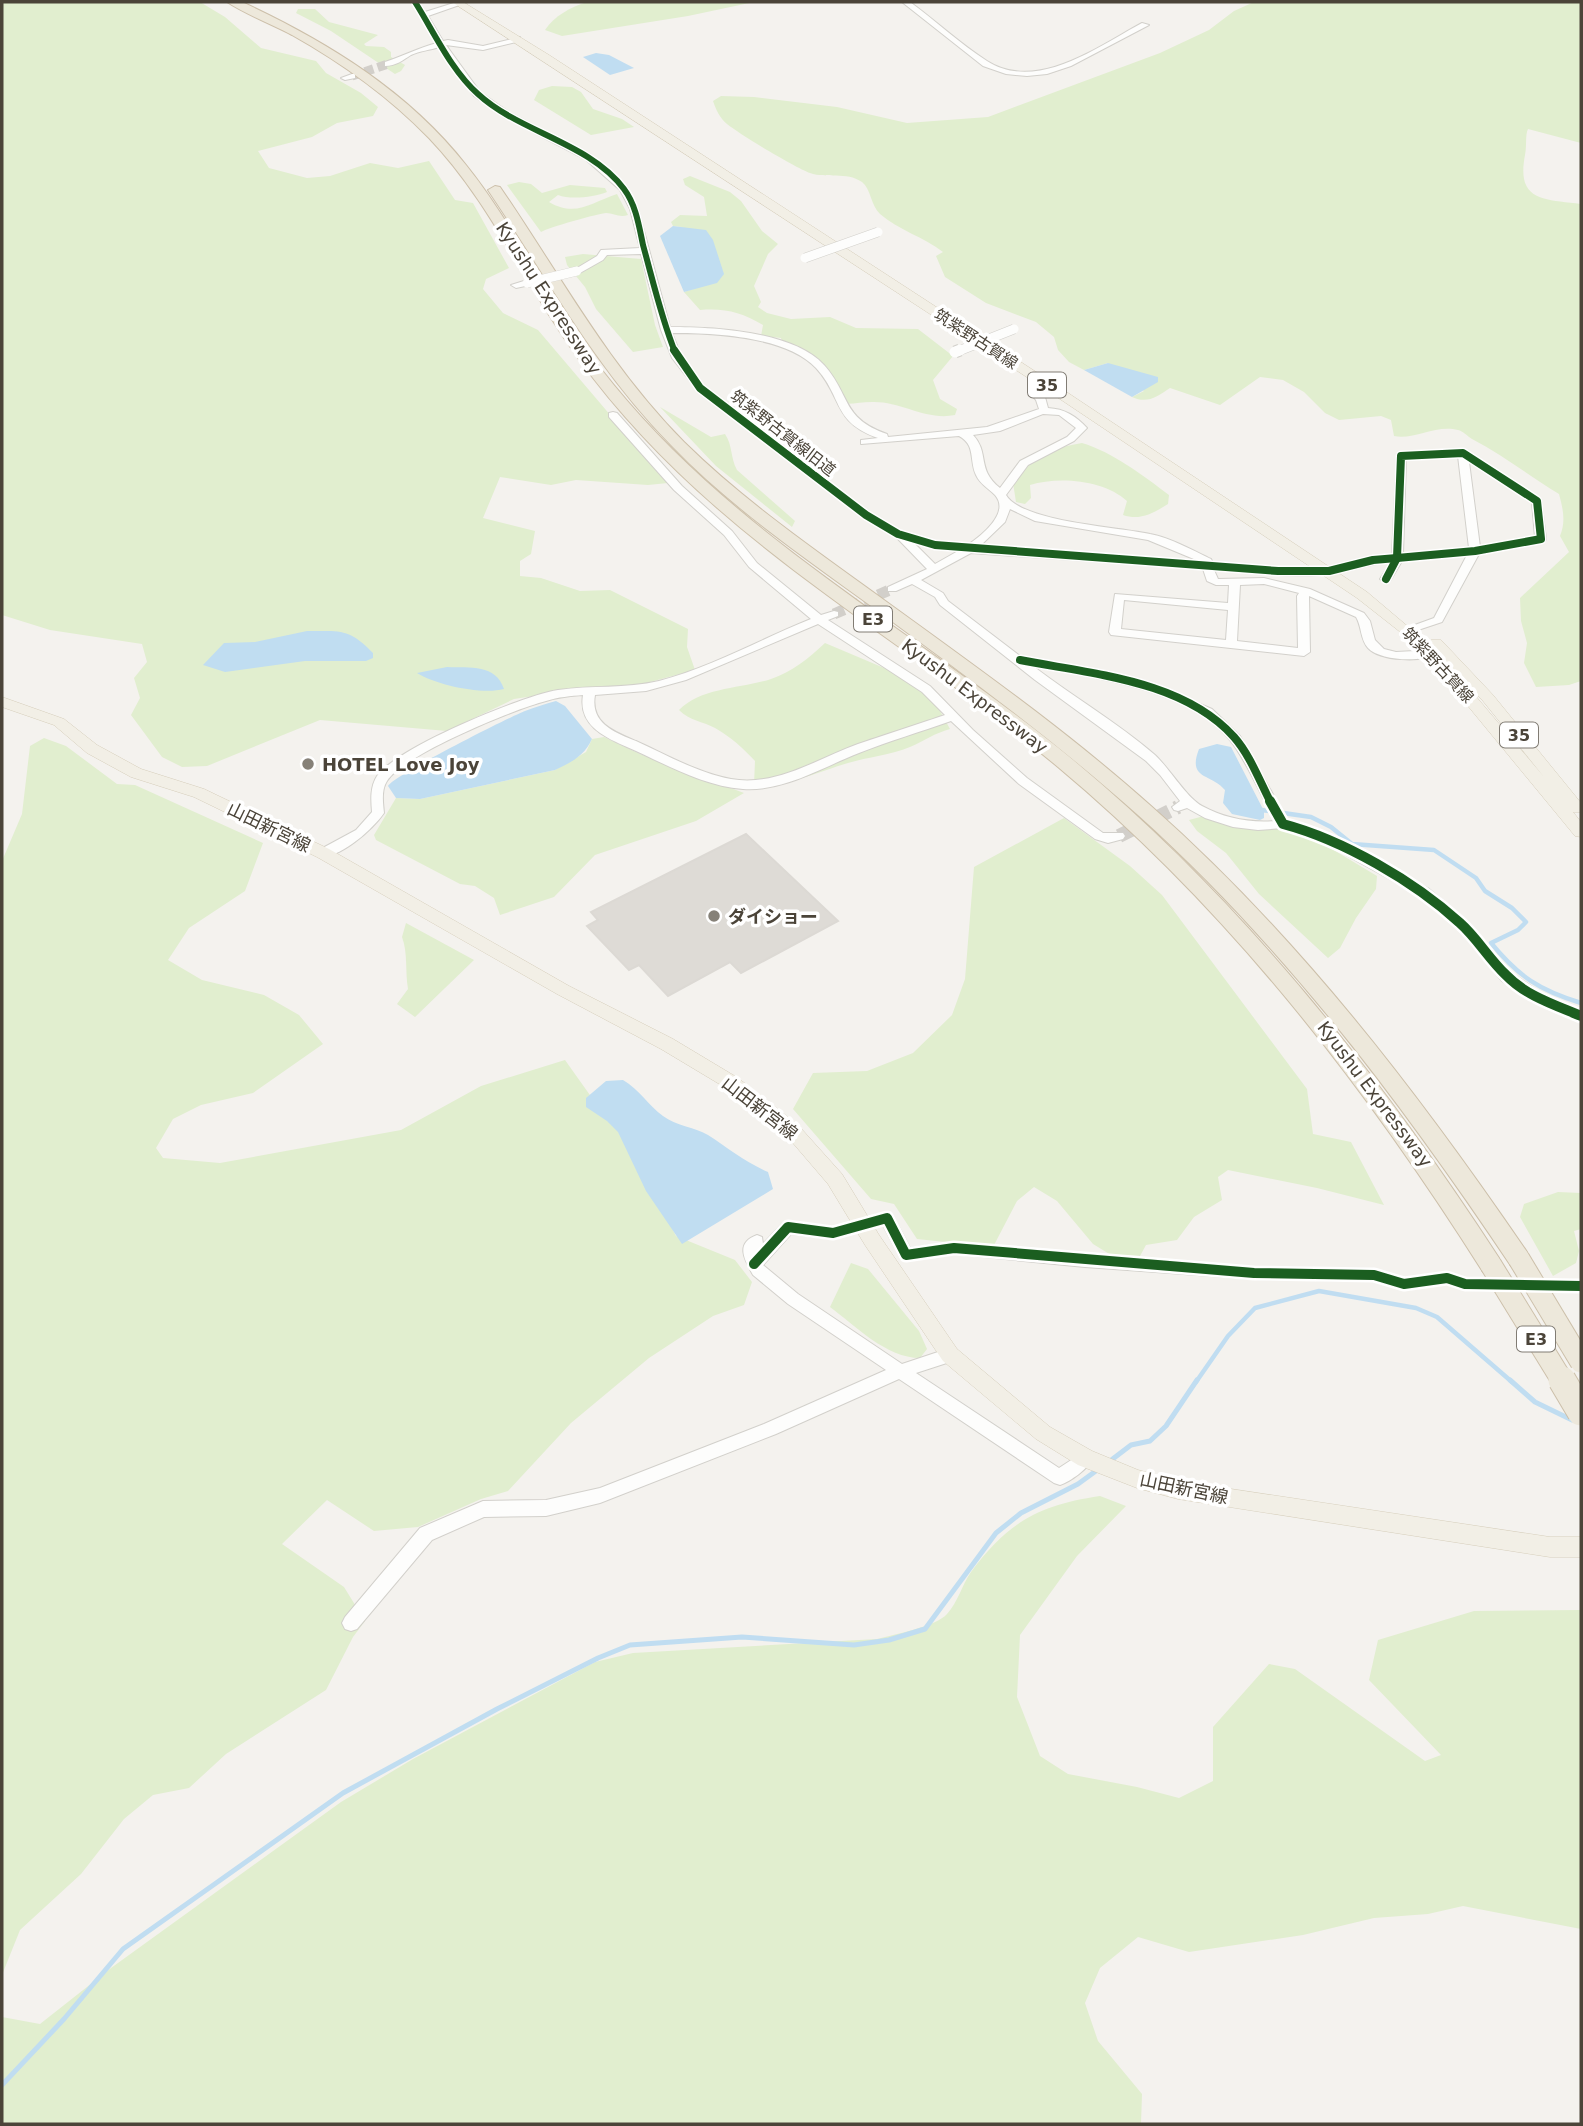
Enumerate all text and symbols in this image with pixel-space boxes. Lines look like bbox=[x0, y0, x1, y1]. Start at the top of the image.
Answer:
street label: Kyushu Expressway bbox=[492, 218, 606, 378]
street label: 筑紫野古賀線 bbox=[931, 305, 1021, 373]
road number: 35 bbox=[1028, 372, 1066, 398]
street label: 筑紫野古賀線旧道 bbox=[727, 386, 839, 480]
road number: E3 bbox=[854, 606, 892, 632]
street label: 筑紫野古賀線 bbox=[1398, 623, 1478, 707]
street label: Kyushu Expressway bbox=[898, 634, 1052, 758]
road number: 35 bbox=[1500, 722, 1538, 748]
place label: HOTEL Love Joy bbox=[322, 754, 480, 775]
marker: HOTEL Love Joy bbox=[300, 756, 316, 772]
street label: 山田新宮線 bbox=[224, 798, 314, 856]
place label: ダイショー bbox=[728, 906, 818, 927]
marker: ダイショー bbox=[706, 908, 722, 924]
street label: Kyushu Expressway bbox=[1313, 1017, 1437, 1171]
street label: 山田新宮線 bbox=[718, 1072, 802, 1144]
road number: E3 bbox=[1517, 1326, 1555, 1352]
street label: 山田新宮線 bbox=[1138, 1468, 1230, 1508]

